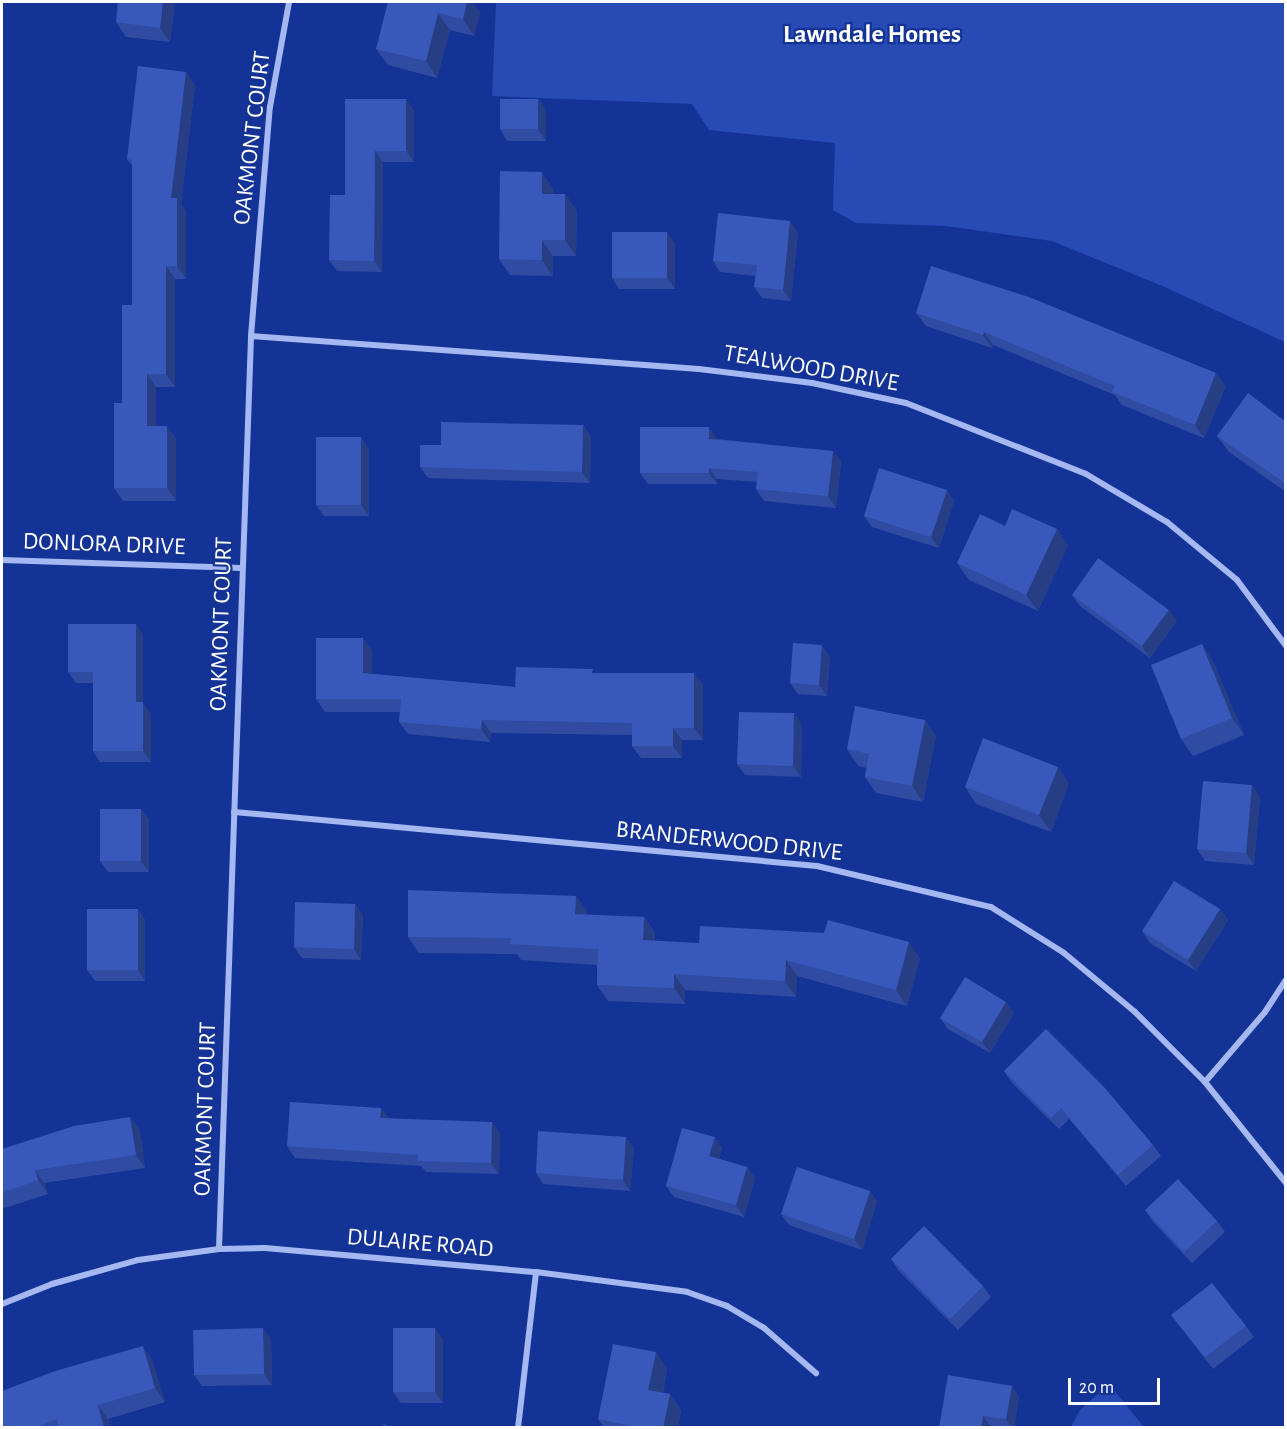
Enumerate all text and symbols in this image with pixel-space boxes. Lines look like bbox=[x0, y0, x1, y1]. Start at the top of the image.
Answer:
district label: Lawndale Homes bbox=[783, 19, 961, 51]
street label: OAKMONT COURT bbox=[228, 50, 278, 226]
street label: TEALWOOD DRIVE bbox=[721, 339, 901, 399]
street label: DONLORA DRIVE bbox=[22, 528, 186, 562]
street label: OAKMONT COURT bbox=[205, 536, 239, 712]
street label: BRANDERWOOD DRIVE bbox=[614, 816, 844, 868]
street label: OAKMONT COURT bbox=[189, 1021, 223, 1197]
street label: DULAIRE ROAD bbox=[346, 1223, 494, 1265]
scale bar bbox=[1071, 1366, 1162, 1404]
text: 20 m bbox=[1079, 1379, 1114, 1397]

